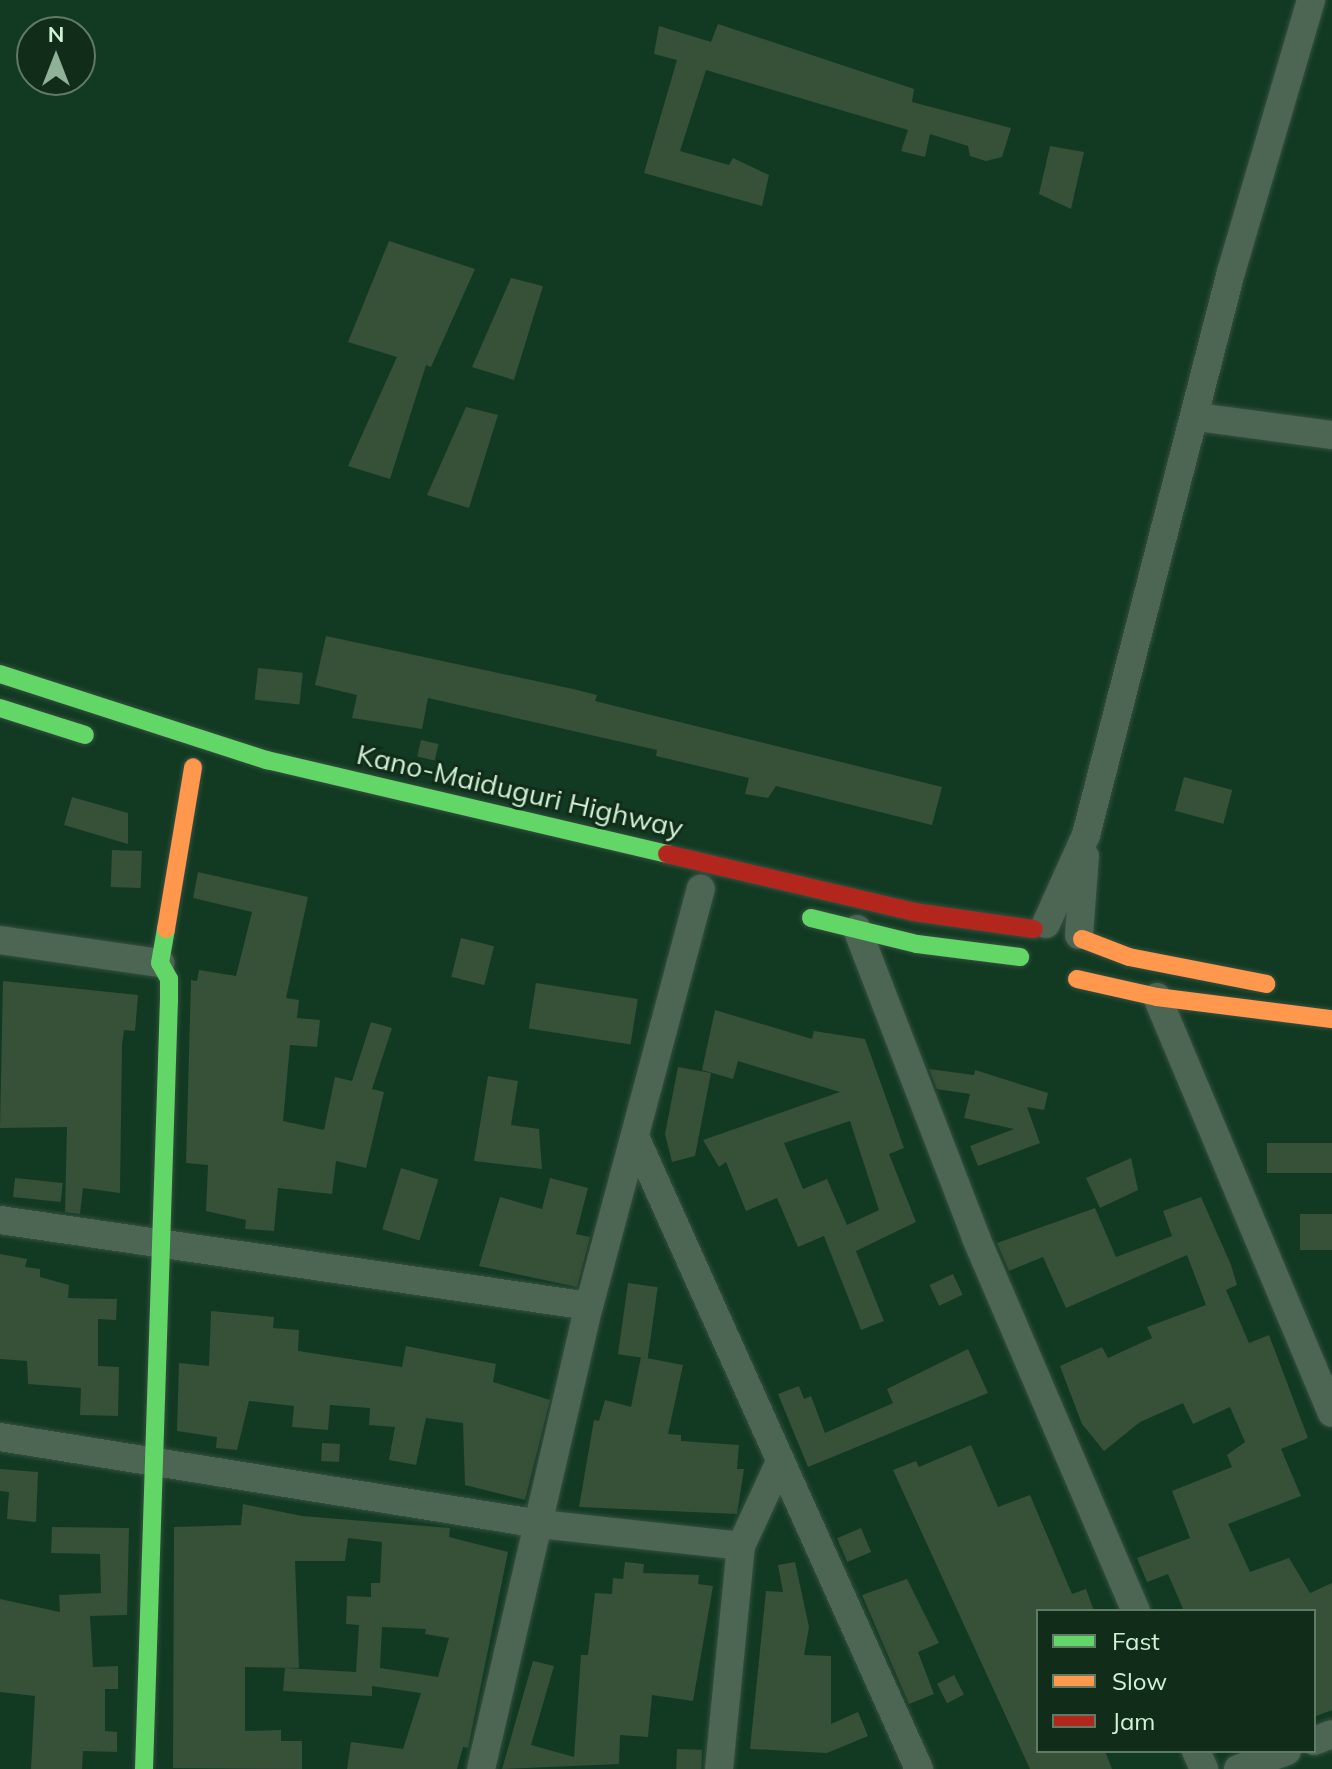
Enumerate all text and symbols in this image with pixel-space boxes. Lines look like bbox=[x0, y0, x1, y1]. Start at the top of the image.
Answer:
north arrow bbox=[16, 16, 96, 96]
text: N bbox=[48, 20, 64, 48]
street label: Kano-Maiduguri Highway bbox=[354, 737, 686, 845]
legend bbox=[1036, 1609, 1316, 1753]
text: Fast bbox=[1112, 1626, 1160, 1656]
text: Slow bbox=[1112, 1666, 1167, 1696]
text: Jam bbox=[1112, 1706, 1155, 1736]

